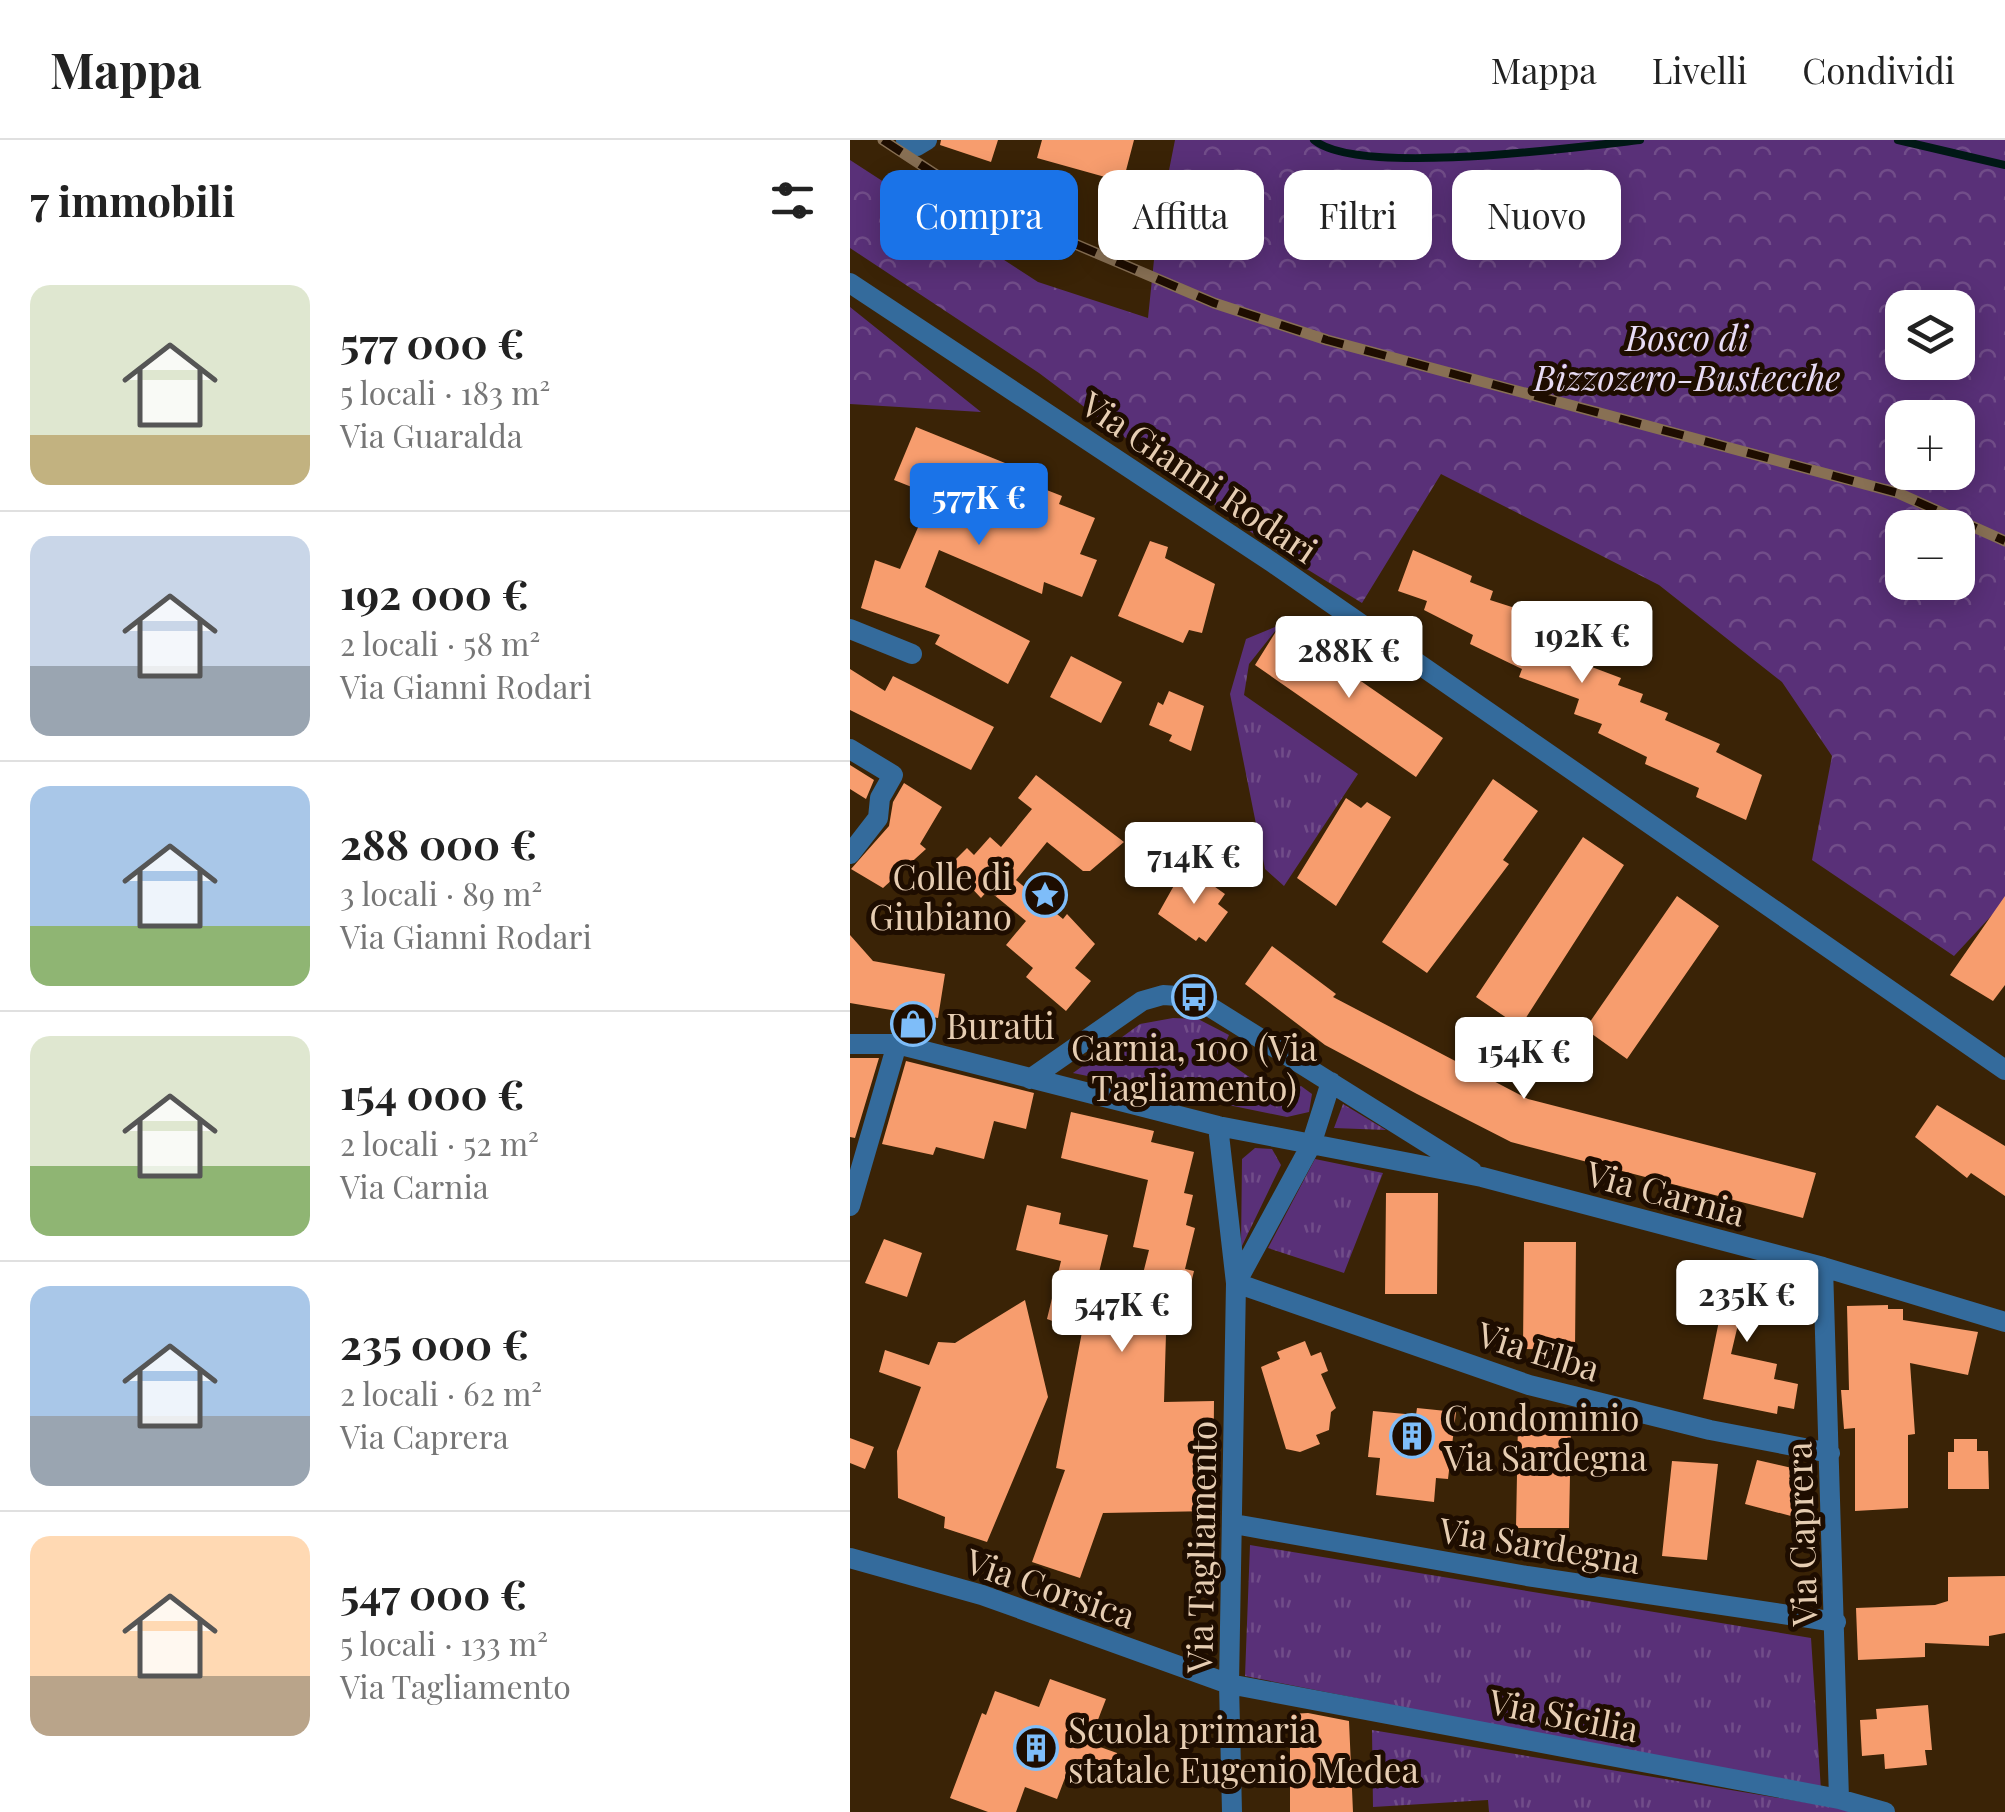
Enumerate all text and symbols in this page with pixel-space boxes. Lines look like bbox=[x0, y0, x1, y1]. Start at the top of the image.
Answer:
text: Mappa bbox=[50, 37, 202, 101]
text: Mappa bbox=[1491, 46, 1597, 93]
text: Livelli bbox=[1652, 46, 1747, 93]
text: Condividi bbox=[1802, 46, 1955, 93]
chip: Compra bbox=[880, 170, 1078, 260]
chip: Affitta bbox=[1098, 170, 1264, 260]
chip: Filtri bbox=[1284, 170, 1432, 260]
chip: Nuovo bbox=[1452, 170, 1621, 260]
text: 7 immobili bbox=[30, 172, 235, 228]
icon: filters bbox=[765, 173, 820, 228]
map controls bbox=[1885, 290, 1975, 600]
button: layers bbox=[1885, 290, 1975, 380]
park label: Bosco di Bizzozero-Bustecche bbox=[1532, 313, 1840, 400]
text: 577 000 € bbox=[340, 314, 524, 370]
icon: home bbox=[110, 325, 230, 445]
text: 5 locali · 183 m² bbox=[340, 370, 550, 413]
street label: Via Gianni Rodari bbox=[1072, 379, 1327, 573]
button: + bbox=[1885, 400, 1975, 490]
text: Via Guaralda bbox=[340, 413, 523, 456]
pin: 577K € bbox=[898, 463, 1060, 548]
text: 577K € bbox=[932, 474, 1026, 517]
button: − bbox=[1885, 510, 1975, 600]
text: 192 000 € bbox=[340, 565, 529, 621]
icon: home bbox=[110, 576, 230, 696]
pin: 192K € bbox=[1501, 601, 1663, 686]
text: 192K € bbox=[1533, 612, 1631, 655]
pin: 288K € bbox=[1268, 616, 1430, 701]
text: 2 locali · 58 m² bbox=[340, 621, 540, 664]
text: 288K € bbox=[1297, 627, 1401, 670]
text: Via Gianni Rodari bbox=[340, 664, 592, 707]
text: 288 000 € bbox=[340, 815, 537, 871]
pin: 714K € bbox=[1113, 822, 1275, 907]
icon: home bbox=[110, 826, 230, 946]
text: 714K € bbox=[1147, 833, 1241, 876]
place label: Colle di Giubiano bbox=[869, 852, 1012, 939]
text: 3 locali · 89 m² bbox=[340, 871, 542, 914]
place icon: Colle di Giubiano bbox=[1022, 872, 1068, 918]
text: Via Gianni Rodari bbox=[340, 914, 592, 957]
bus stop icon: Carnia, 100 (Via Tagliamento) bbox=[1171, 974, 1217, 1020]
shop icon: Buratti bbox=[890, 1001, 936, 1047]
place label: Buratti bbox=[946, 1001, 1055, 1048]
pin: 154K € bbox=[1443, 1017, 1605, 1102]
place label: Carnia, 100 (Via Tagliamento) bbox=[1071, 1023, 1318, 1110]
text: 154K € bbox=[1477, 1028, 1571, 1071]
text: 154 000 € bbox=[340, 1065, 524, 1121]
icon: home bbox=[110, 1076, 230, 1196]
text: 2 locali · 52 m² bbox=[340, 1121, 539, 1164]
street label: Via Carnia bbox=[1580, 1148, 1751, 1236]
text: Via Carnia bbox=[340, 1164, 489, 1207]
pin: 235K € bbox=[1666, 1260, 1828, 1345]
pin: 547K € bbox=[1041, 1270, 1203, 1355]
text: 235K € bbox=[1698, 1271, 1796, 1314]
text: 547K € bbox=[1074, 1281, 1170, 1324]
street label: Via Elba bbox=[1471, 1309, 1606, 1391]
text: 235 000 € bbox=[340, 1315, 529, 1371]
icon: home bbox=[110, 1326, 230, 1446]
text: 2 locali · 62 m² bbox=[340, 1371, 542, 1414]
place label: Condominio Via Sardegna bbox=[1443, 1393, 1648, 1480]
building icon: Condominio Via Sardegna bbox=[1389, 1413, 1435, 1459]
text: Via Caprera bbox=[340, 1414, 509, 1457]
street label: Via Tagliamento bbox=[1174, 1420, 1226, 1675]
street label: Via Caprera bbox=[1773, 1440, 1827, 1628]
street label: Via Sardegna bbox=[1435, 1505, 1645, 1583]
street label: Via Corsica bbox=[959, 1536, 1142, 1638]
text: 547 000 € bbox=[340, 1565, 527, 1621]
icon: home bbox=[110, 1576, 230, 1696]
text: 5 locali · 133 m² bbox=[340, 1621, 548, 1664]
text: Via Tagliamento bbox=[340, 1664, 571, 1707]
street label: Via Sicilia bbox=[1484, 1676, 1643, 1752]
place label: Scuola primaria statale Eugenio Medea bbox=[1068, 1705, 1420, 1792]
building icon: Scuola primaria statale Eugenio Medea bbox=[1013, 1725, 1059, 1771]

